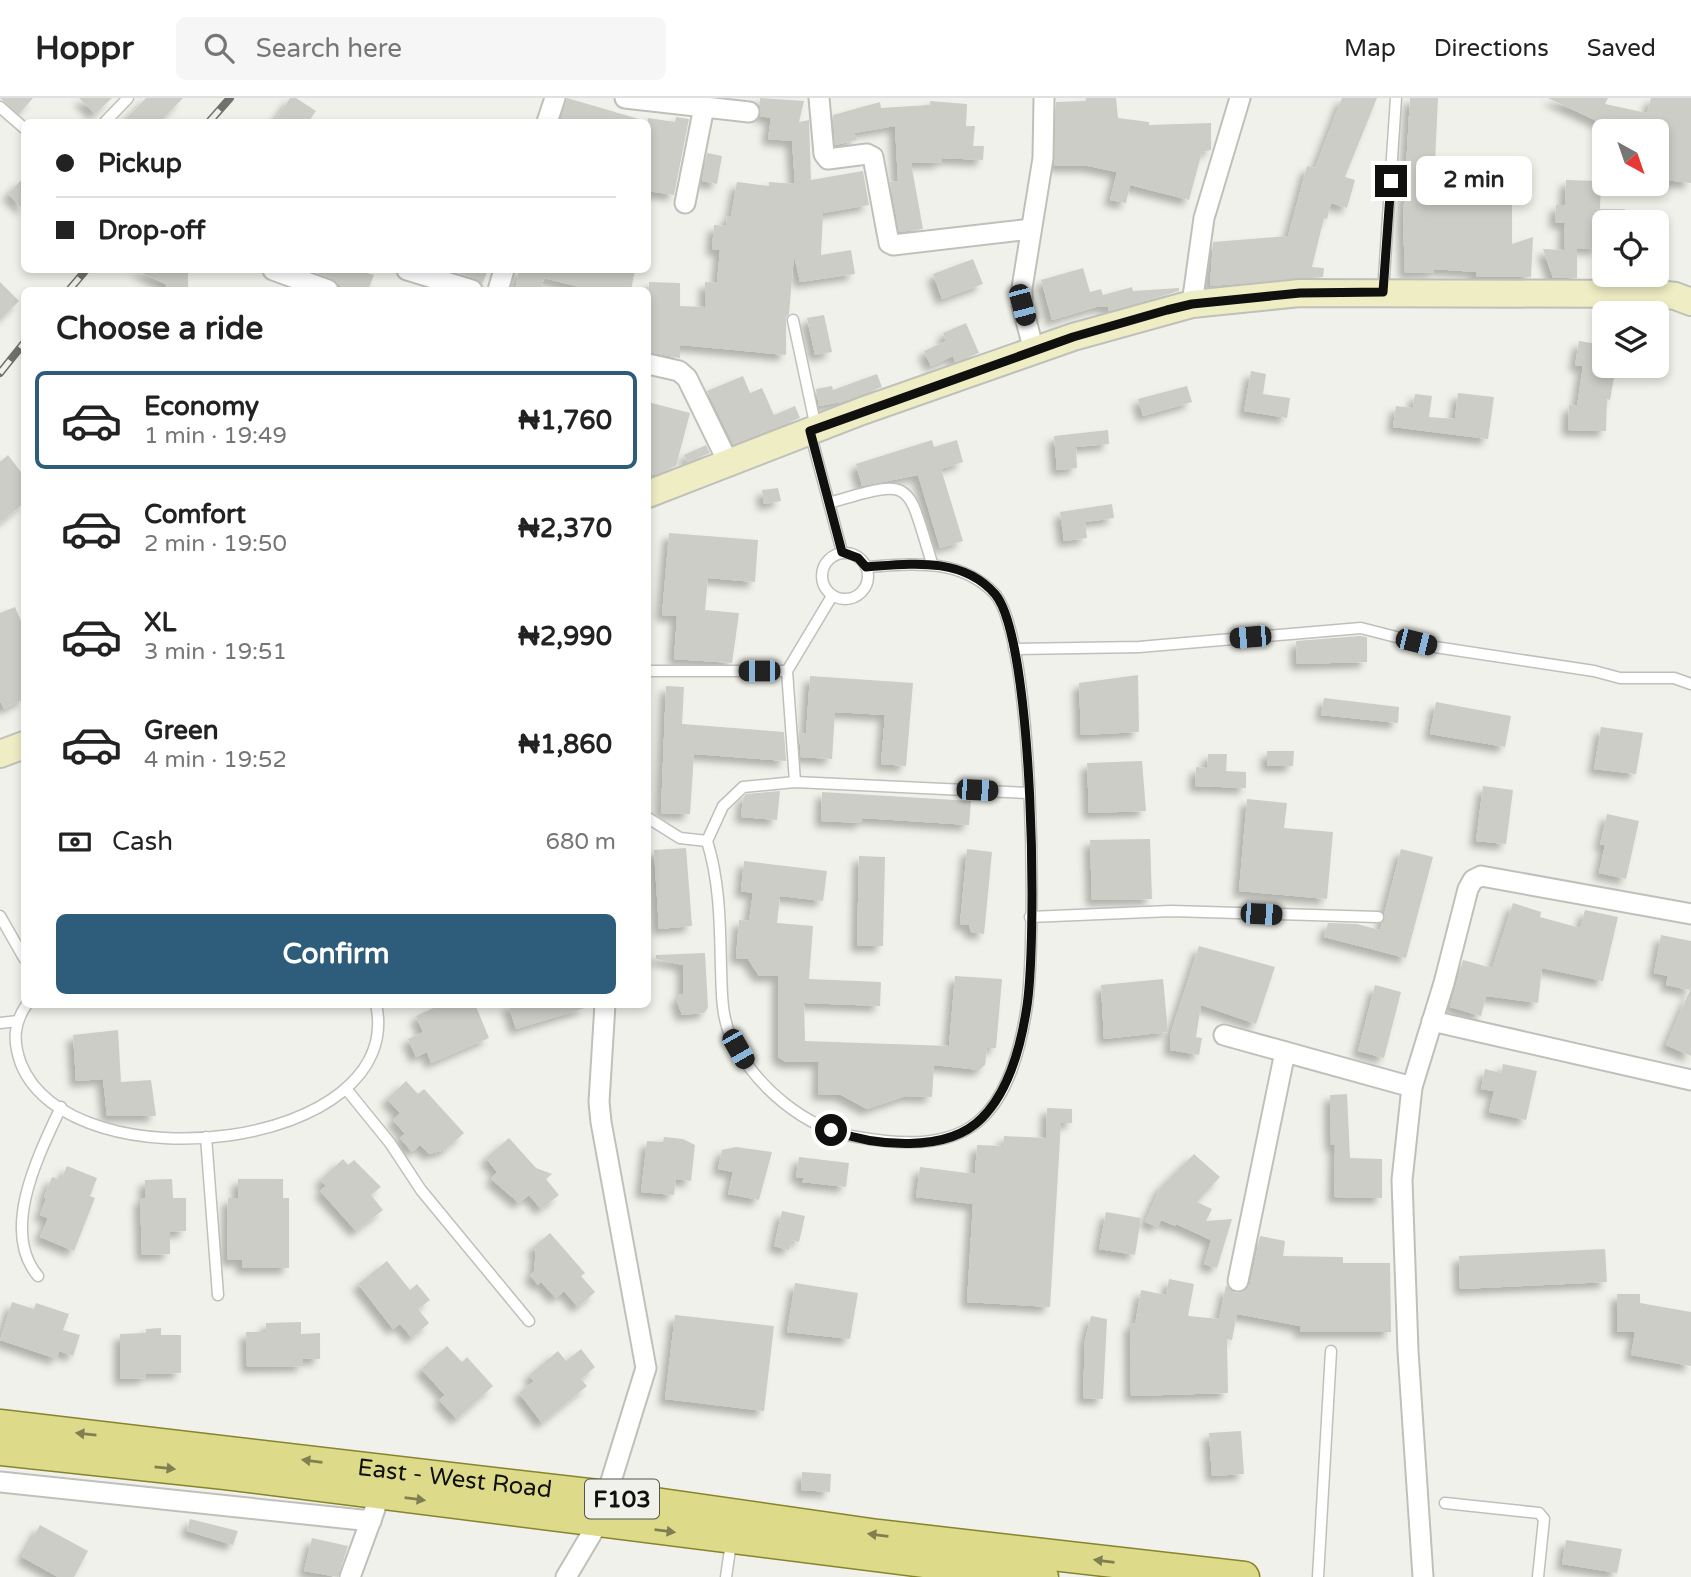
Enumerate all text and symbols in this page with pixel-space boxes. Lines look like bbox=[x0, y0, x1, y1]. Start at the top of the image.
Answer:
search box bbox=[176, 17, 666, 80]
text: Hoppr bbox=[35, 29, 134, 68]
icon: search bbox=[200, 29, 238, 67]
text: Search here bbox=[256, 33, 402, 64]
text: Map bbox=[1344, 34, 1396, 63]
text: Directions bbox=[1434, 34, 1549, 63]
text: Saved bbox=[1587, 34, 1656, 63]
north arrow bbox=[1592, 119, 1670, 196]
map controls bbox=[1592, 119, 1669, 378]
text: Pickup bbox=[98, 148, 182, 179]
callout: 2 min bbox=[1416, 156, 1531, 206]
route end bbox=[1375, 165, 1407, 197]
text: 2 min bbox=[1443, 166, 1505, 194]
button: locate bbox=[1592, 210, 1669, 287]
text: Drop-off bbox=[98, 215, 205, 246]
car bbox=[1007, 282, 1038, 328]
button: layers bbox=[1592, 301, 1669, 378]
text: Choose a ride bbox=[56, 310, 263, 348]
icon: car bbox=[60, 389, 123, 452]
text: Economy bbox=[144, 391, 259, 422]
text: ₦1,760 bbox=[518, 405, 612, 436]
text: 1 min · 19:49 bbox=[144, 422, 287, 450]
icon: car bbox=[60, 497, 123, 560]
text: Comfort bbox=[144, 499, 246, 530]
text: ₦2,370 bbox=[518, 513, 612, 544]
text: 2 min · 19:50 bbox=[144, 530, 287, 558]
icon: car bbox=[60, 605, 123, 668]
text: XL bbox=[144, 607, 176, 638]
text: ₦2,990 bbox=[518, 621, 612, 652]
car bbox=[1229, 625, 1272, 649]
car bbox=[1394, 627, 1439, 657]
text: 3 min · 19:51 bbox=[144, 638, 287, 666]
car bbox=[739, 661, 781, 682]
icon: car bbox=[60, 713, 123, 776]
text: Green bbox=[144, 715, 219, 746]
text: ₦1,860 bbox=[518, 729, 612, 760]
text: 4 min · 19:52 bbox=[144, 746, 287, 774]
car bbox=[956, 778, 999, 802]
icon: cash bbox=[56, 823, 94, 861]
text: Cash bbox=[112, 826, 173, 857]
text: 680 m bbox=[546, 828, 616, 856]
car bbox=[1240, 902, 1283, 926]
button: Confirm bbox=[56, 914, 616, 994]
car bbox=[719, 1026, 758, 1072]
route start bbox=[815, 1114, 847, 1146]
one-way arrow bbox=[75, 1428, 97, 1439]
street label: East - West Road bbox=[356, 1453, 554, 1505]
one-way arrow bbox=[301, 1456, 323, 1467]
one-way arrow bbox=[154, 1462, 176, 1473]
road number: F103 bbox=[585, 1480, 659, 1518]
one-way arrow bbox=[405, 1493, 427, 1504]
one-way arrow bbox=[655, 1525, 677, 1536]
one-way arrow bbox=[866, 1529, 888, 1540]
one-way arrow bbox=[1092, 1555, 1114, 1566]

